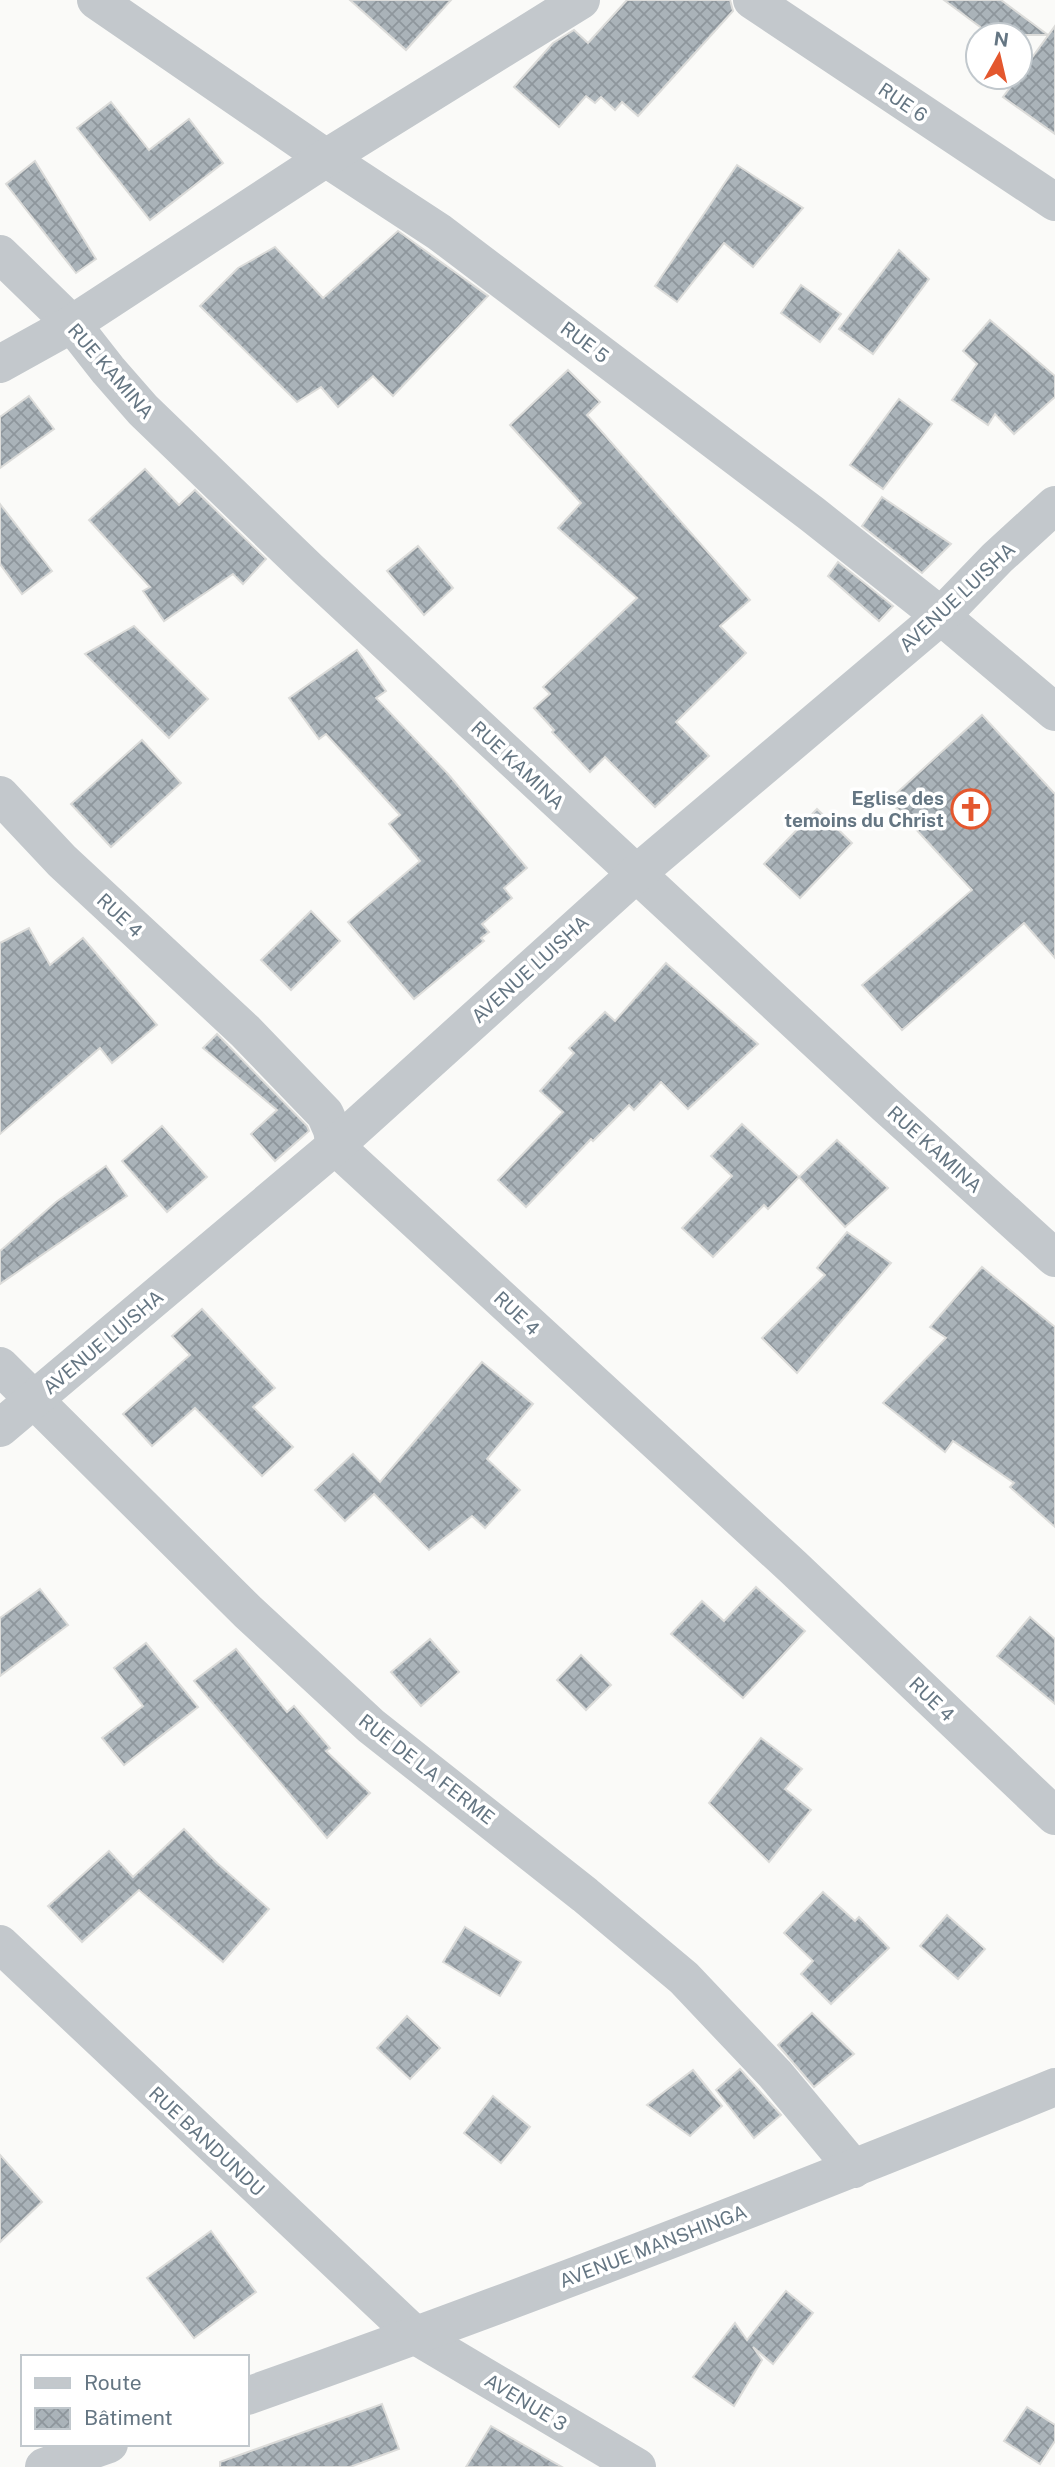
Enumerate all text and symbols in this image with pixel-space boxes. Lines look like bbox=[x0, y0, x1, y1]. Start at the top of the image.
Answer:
north arrow bbox=[964, 21, 1034, 91]
text: N bbox=[992, 27, 1010, 51]
street label: RUE 6 bbox=[874, 78, 932, 126]
street label: RUE 5 bbox=[557, 317, 613, 367]
street label: RUE KAMINA bbox=[64, 319, 158, 423]
street label: AVENUE LUISHA bbox=[895, 538, 1019, 656]
street label: RUE KAMINA bbox=[467, 716, 569, 814]
place label: Eglise des temoins du Christ bbox=[784, 787, 944, 831]
church icon: Eglise des temoins du Christ bbox=[950, 788, 992, 830]
street label: RUE 4 bbox=[93, 888, 147, 942]
street label: AVENUE LUISHA bbox=[467, 911, 593, 1027]
street label: RUE KAMINA bbox=[883, 1101, 987, 1197]
street label: AVENUE LUISHA bbox=[39, 1285, 167, 1399]
street label: RUE 4 bbox=[490, 1286, 544, 1340]
street label: RUE 4 bbox=[905, 1672, 959, 1726]
street label: RUE DE LA FERME bbox=[355, 1709, 499, 1829]
street label: RUE BANDUNDU bbox=[145, 2082, 269, 2200]
street label: AVENUE MANSHINGA bbox=[556, 2200, 750, 2292]
legend bbox=[21, 2355, 248, 2446]
street label: AVENUE 3 bbox=[481, 2369, 571, 2435]
text: Route bbox=[84, 2370, 142, 2395]
text: Bâtiment bbox=[84, 2405, 173, 2430]

